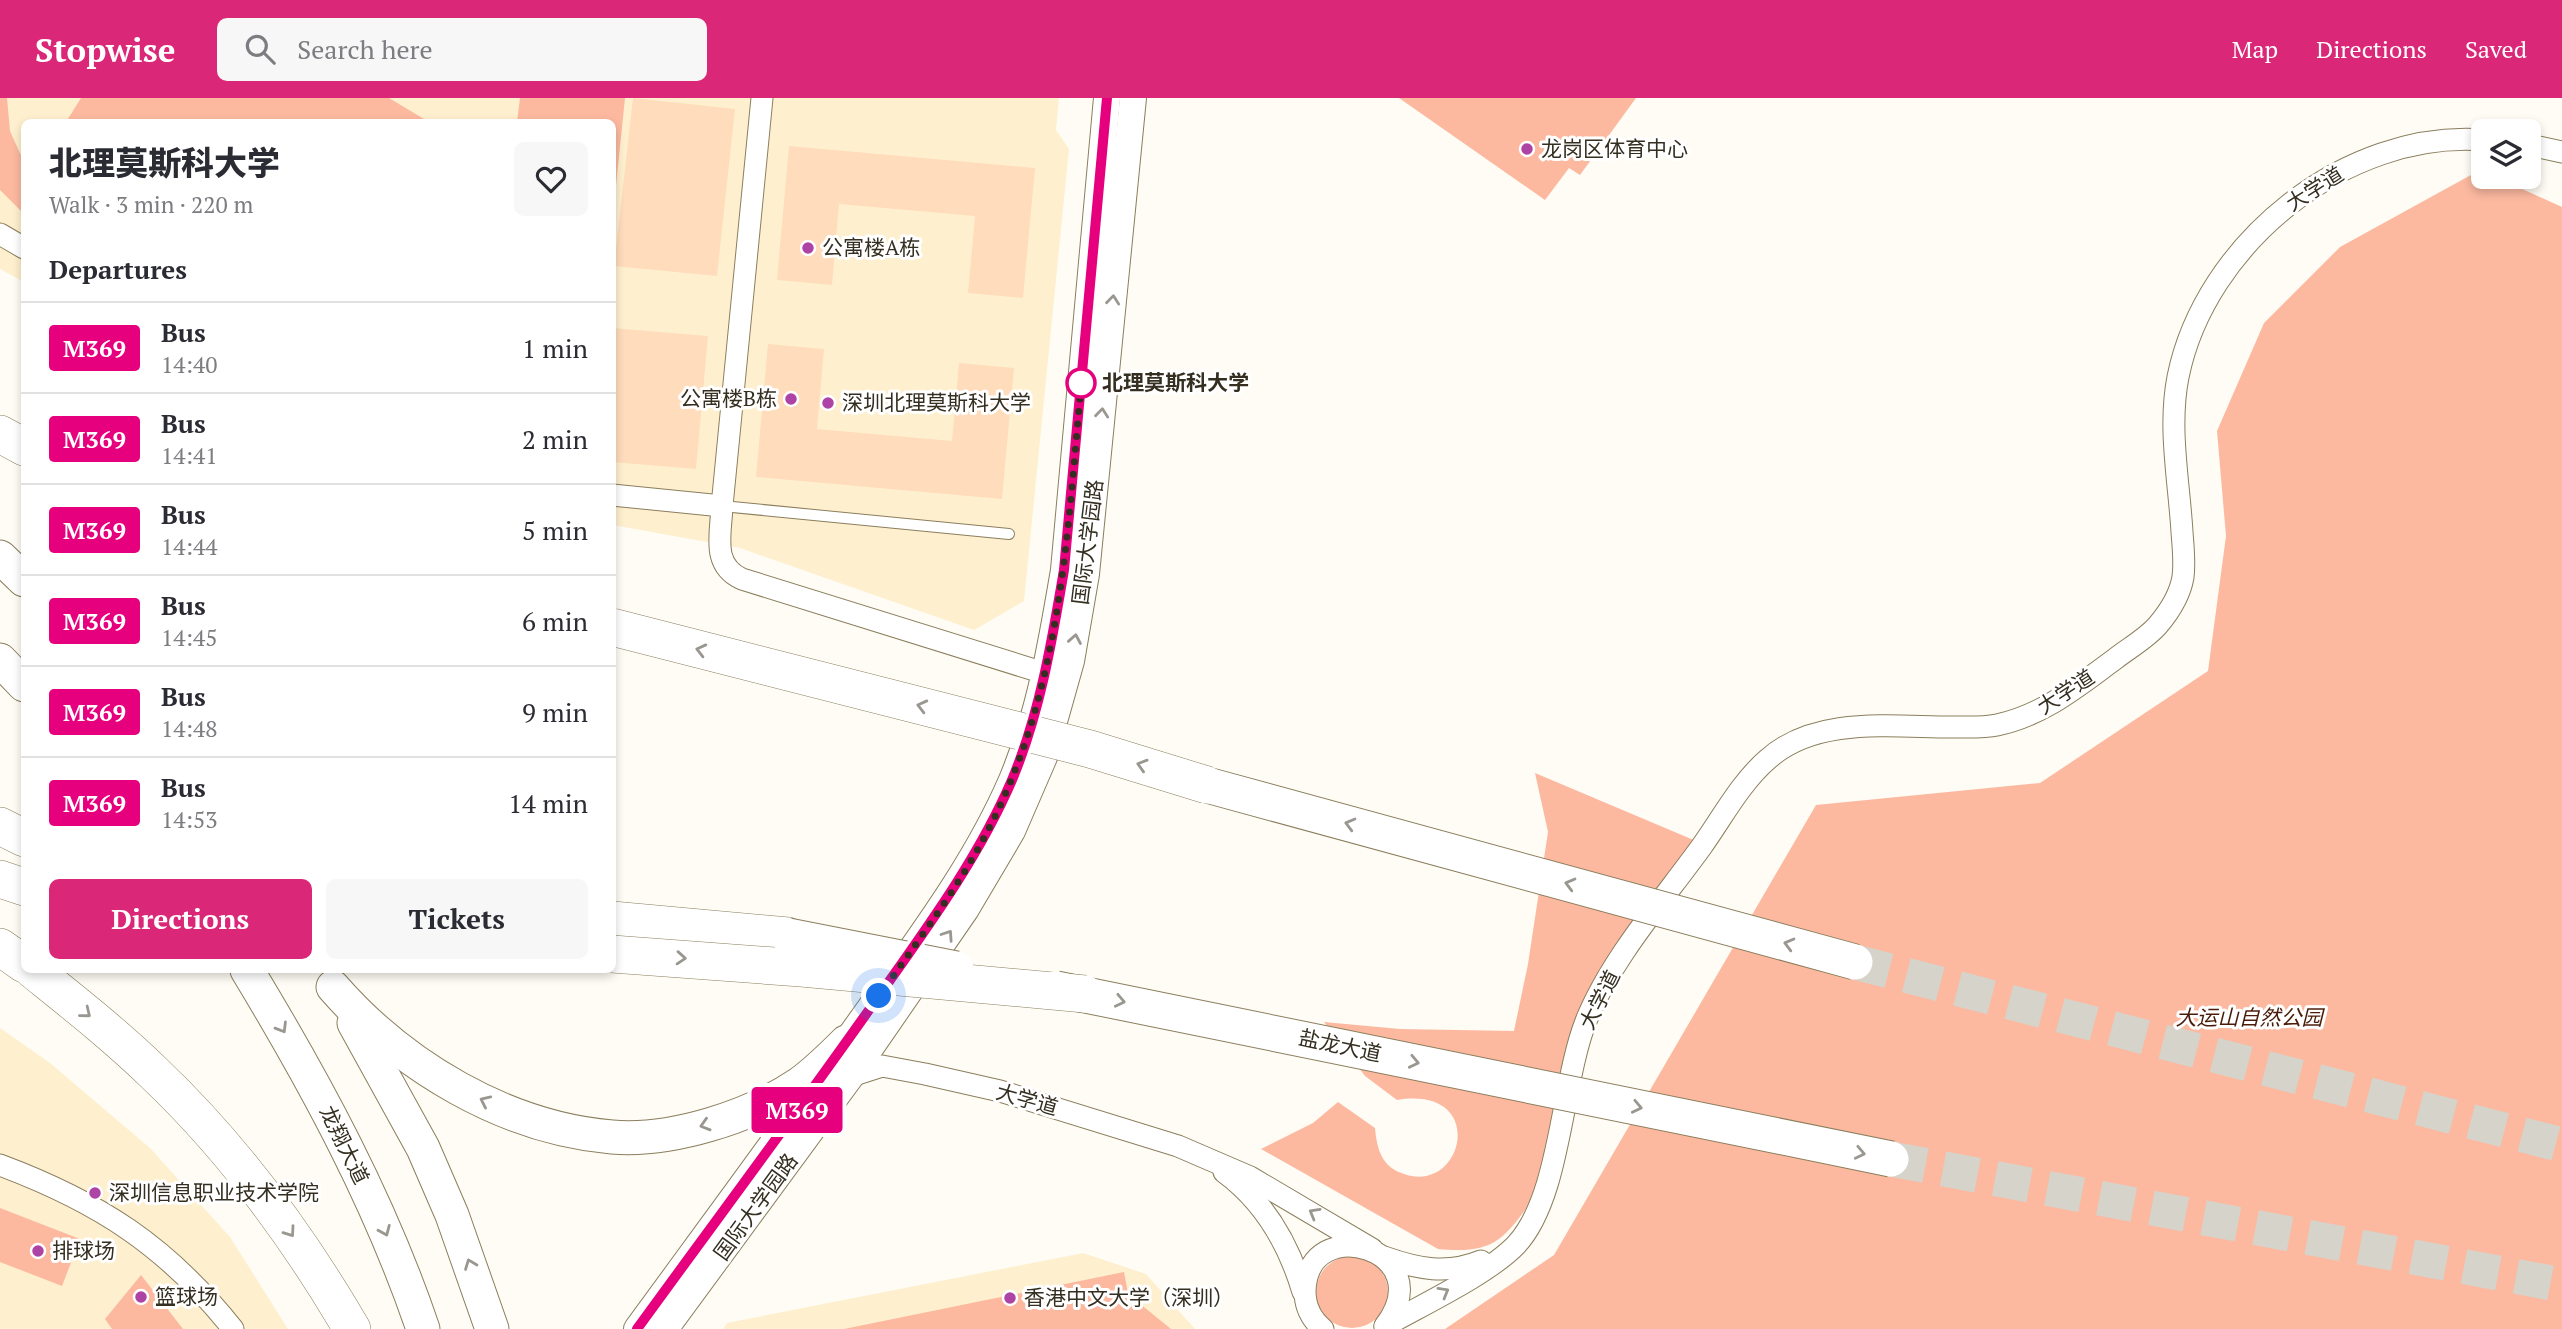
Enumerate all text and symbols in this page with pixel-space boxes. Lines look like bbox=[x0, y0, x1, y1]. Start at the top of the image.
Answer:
search box bbox=[217, 18, 707, 81]
text: Stopwise bbox=[35, 28, 175, 71]
icon: search bbox=[241, 30, 279, 68]
text: Search here bbox=[297, 32, 433, 66]
text: Map bbox=[2232, 33, 2278, 65]
text: Directions bbox=[2316, 33, 2427, 65]
text: Saved bbox=[2465, 33, 2527, 65]
map controls bbox=[2471, 119, 2541, 189]
button: layers bbox=[2471, 119, 2541, 189]
place label: 龙岗区体育中心 bbox=[1541, 134, 1688, 162]
text: 北理莫斯科大学 bbox=[49, 141, 280, 184]
marker: 龙岗区体育中心 bbox=[1519, 141, 1535, 157]
button: heart bbox=[514, 142, 588, 216]
street label: 大学道 bbox=[2280, 160, 2349, 217]
text: Walk · 3 min · 220 m bbox=[49, 189, 253, 220]
place label: 公寓楼A栋 bbox=[822, 233, 920, 261]
marker: 公寓楼A栋 bbox=[800, 240, 816, 256]
text: Departures bbox=[49, 252, 187, 286]
one-way arrow bbox=[1105, 294, 1120, 305]
text: Bus bbox=[161, 315, 206, 349]
text: 1 min bbox=[522, 331, 588, 365]
text: M369 bbox=[63, 332, 126, 364]
text: 14:40 bbox=[161, 349, 218, 380]
marker: 北理莫斯科大学 bbox=[1066, 368, 1096, 398]
place label: 北理莫斯科大学 bbox=[1102, 368, 1249, 396]
place label: 公寓楼B栋 bbox=[680, 384, 777, 412]
place label: 深圳北理莫斯科大学 bbox=[842, 388, 1031, 416]
marker: 公寓楼B栋 bbox=[783, 391, 799, 407]
marker: 深圳北理莫斯科大学 bbox=[820, 395, 836, 411]
text: Bus bbox=[161, 406, 206, 440]
one-way arrow bbox=[1094, 407, 1109, 418]
text: 2 min bbox=[522, 422, 588, 456]
text: M369 bbox=[63, 423, 126, 455]
text: 14:41 bbox=[161, 440, 218, 471]
street label: 国际大学园路 bbox=[1065, 478, 1109, 606]
text: Bus bbox=[161, 497, 206, 531]
text: 5 min bbox=[522, 513, 588, 547]
text: M369 bbox=[63, 514, 126, 546]
text: 14:44 bbox=[161, 531, 218, 562]
text: Bus bbox=[161, 588, 206, 622]
text: 6 min bbox=[522, 604, 588, 638]
text: M369 bbox=[63, 605, 126, 637]
text: 14:45 bbox=[161, 622, 218, 653]
one-way arrow bbox=[1067, 633, 1082, 645]
one-way arrow bbox=[696, 644, 708, 658]
street label: 大学道 bbox=[2031, 662, 2099, 720]
text: Bus bbox=[161, 679, 206, 713]
text: 9 min bbox=[522, 695, 588, 729]
text: M369 bbox=[63, 696, 126, 728]
one-way arrow bbox=[916, 700, 928, 714]
text: 14:48 bbox=[161, 713, 218, 744]
one-way arrow bbox=[1136, 758, 1148, 773]
text: Bus bbox=[161, 770, 206, 804]
text: 14 min bbox=[508, 786, 588, 820]
text: M369 bbox=[63, 787, 126, 819]
text: 14:53 bbox=[161, 804, 218, 835]
one-way arrow bbox=[1345, 818, 1357, 832]
one-way arrow bbox=[1564, 878, 1576, 892]
button: Directions bbox=[49, 879, 312, 959]
button: Tickets bbox=[326, 879, 588, 959]
one-way arrow bbox=[940, 930, 952, 943]
one-way arrow bbox=[1783, 938, 1795, 952]
one-way arrow bbox=[675, 950, 686, 965]
street label: 大学道 bbox=[1572, 965, 1626, 1034]
your location bbox=[861, 978, 896, 1013]
one-way arrow bbox=[1114, 993, 1126, 1008]
park label: 大运山自然公园 bbox=[2176, 1003, 2325, 1031]
one-way arrow bbox=[78, 1004, 90, 1017]
one-way arrow bbox=[274, 1021, 287, 1034]
street label: 盐龙大道 bbox=[1296, 1023, 1384, 1067]
one-way arrow bbox=[1408, 1053, 1420, 1068]
street label: 大学道 bbox=[993, 1077, 1061, 1121]
line badge: M369 bbox=[748, 1087, 846, 1133]
text: M369 bbox=[766, 1094, 829, 1126]
one-way arrow bbox=[480, 1095, 492, 1109]
one-way arrow bbox=[1631, 1099, 1643, 1114]
street label: 龙翔大道 bbox=[314, 1101, 376, 1188]
one-way arrow bbox=[699, 1116, 711, 1131]
one-way arrow bbox=[1854, 1144, 1866, 1159]
street label: 国际大学园路 bbox=[707, 1147, 804, 1266]
place label: 深圳信息职业技术学院 bbox=[109, 1178, 319, 1206]
marker: 深圳信息职业技术学院 bbox=[87, 1185, 103, 1201]
one-way arrow bbox=[1309, 1208, 1321, 1221]
one-way arrow bbox=[282, 1224, 294, 1237]
one-way arrow bbox=[377, 1224, 391, 1236]
place label: 排球场 bbox=[52, 1236, 115, 1264]
marker: 排球场 bbox=[30, 1243, 46, 1259]
one-way arrow bbox=[464, 1259, 478, 1271]
place label: 篮球场 bbox=[155, 1282, 218, 1310]
place label: 香港中文大学（深圳） bbox=[1024, 1283, 1234, 1311]
one-way arrow bbox=[1436, 1287, 1449, 1300]
marker: 篮球场 bbox=[133, 1289, 149, 1305]
marker: 香港中文大学（深圳） bbox=[1002, 1290, 1018, 1306]

